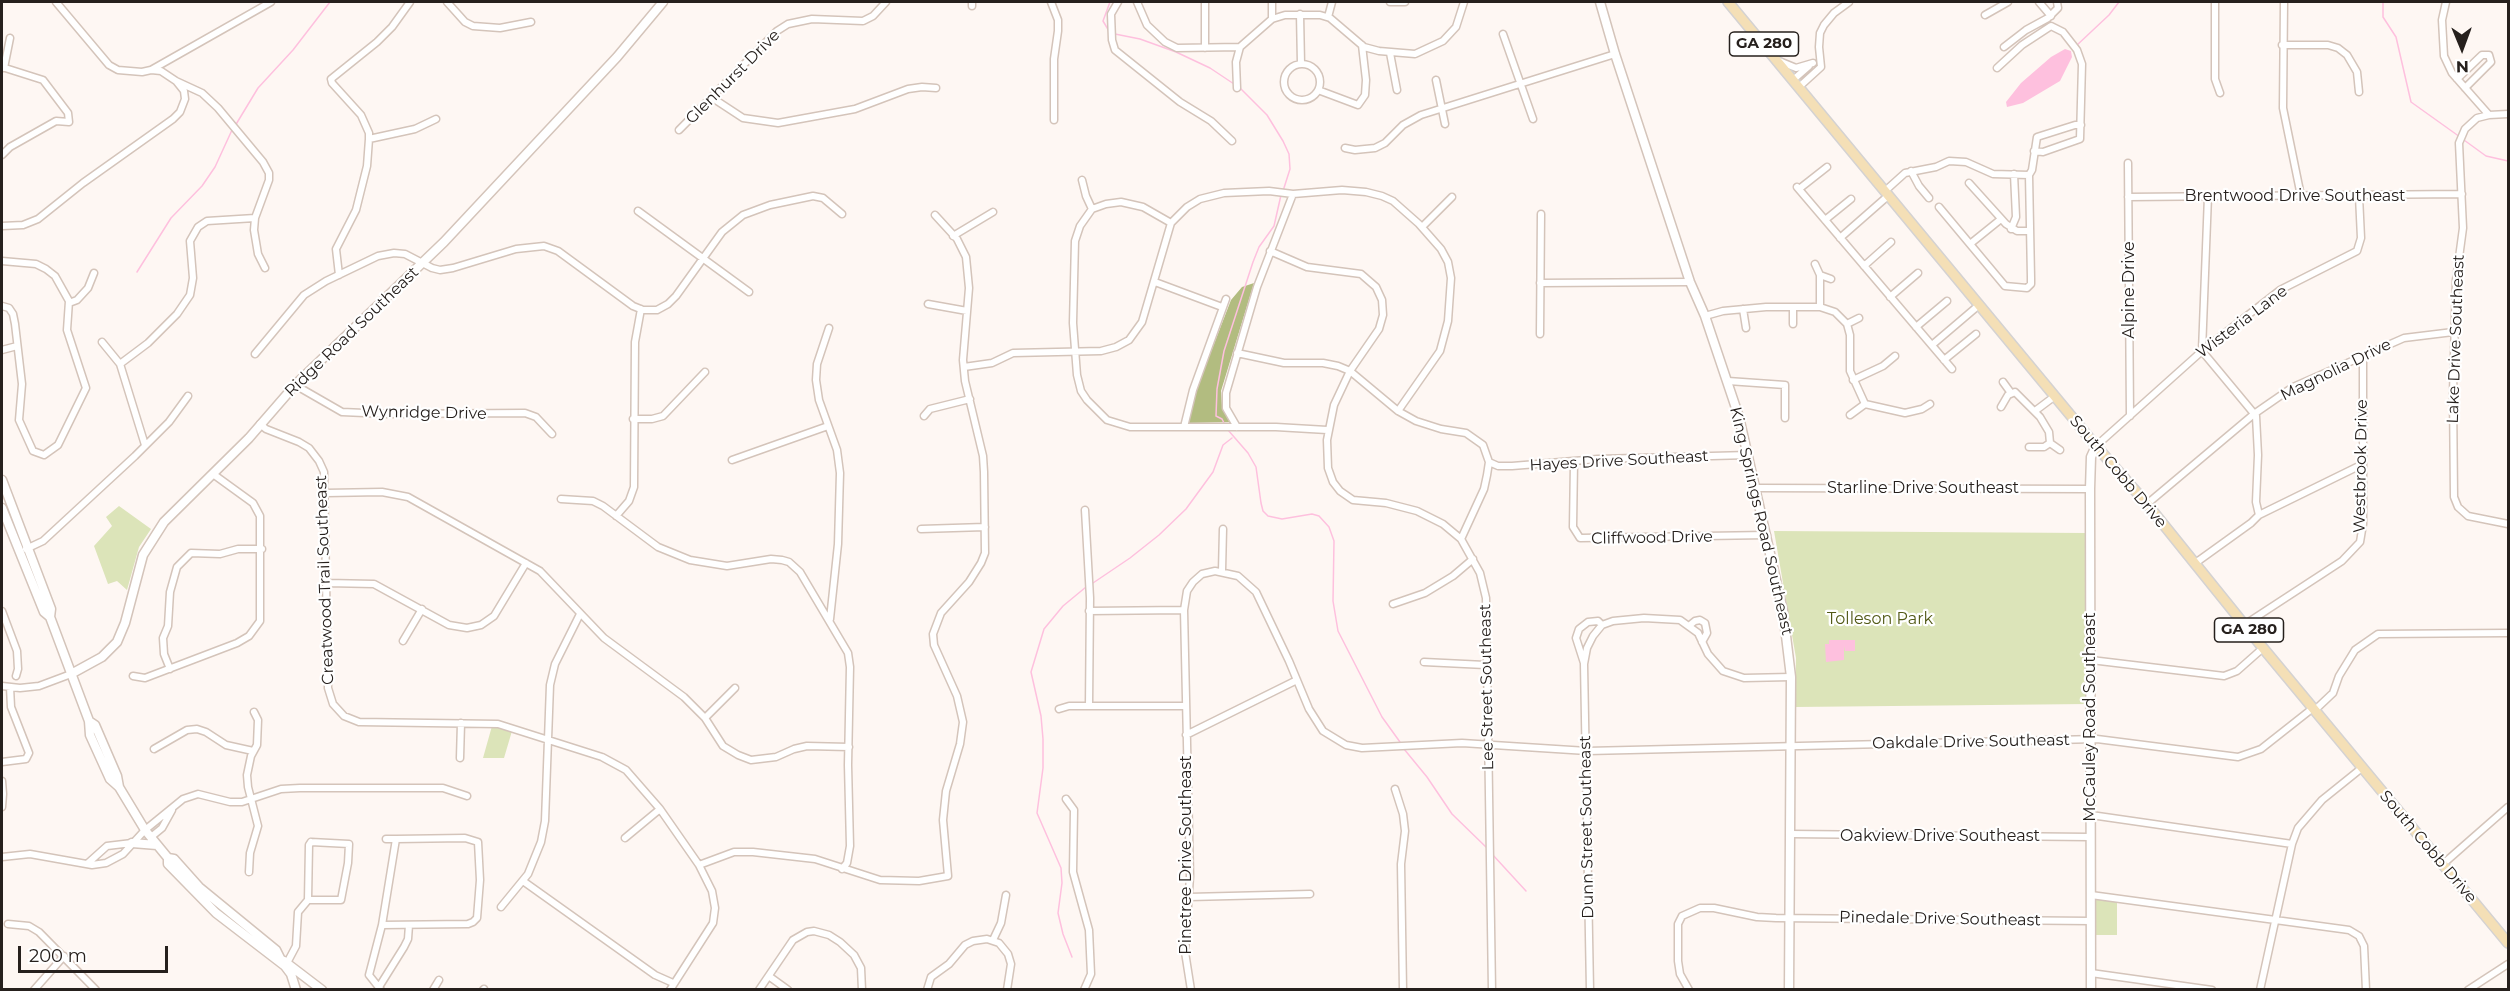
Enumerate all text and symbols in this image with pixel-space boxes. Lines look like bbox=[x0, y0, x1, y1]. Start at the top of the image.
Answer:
north arrow bbox=[2432, 18, 2492, 78]
street label: Glenhurst Drive bbox=[682, 26, 784, 128]
road number: GA 280 bbox=[1730, 32, 1798, 56]
text: N bbox=[2456, 57, 2469, 76]
street label: Brentwood Drive Southeast bbox=[2184, 186, 2406, 206]
street label: Alpine Drive bbox=[2119, 241, 2139, 339]
street label: Lake Drive Southeast bbox=[2443, 254, 2469, 424]
street label: Ridge Road Southeast bbox=[281, 263, 423, 401]
street label: Wisteria Lane bbox=[2193, 282, 2291, 362]
street label: Magnolia Drive bbox=[2278, 335, 2394, 405]
street label: Westbrook Drive bbox=[2350, 399, 2372, 533]
street label: Wynridge Drive bbox=[361, 402, 487, 424]
street label: King Springs Road Southeast bbox=[1725, 405, 1797, 637]
street label: South Cobb Drive bbox=[2065, 412, 2171, 532]
street label: Hayes Drive Southeast bbox=[1529, 447, 1709, 475]
street label: Creatwood Trail Southeast bbox=[312, 475, 338, 685]
street label: Starline Drive Southeast bbox=[1827, 478, 2019, 498]
street label: Cliffwood Drive bbox=[1591, 527, 1713, 549]
street label: Lee Street Southeast bbox=[1476, 604, 1498, 770]
park label: Tolleson Park bbox=[1827, 609, 1933, 629]
street label: McCauley Road Southeast bbox=[2080, 612, 2100, 822]
road number: GA 280 bbox=[2214, 618, 2284, 642]
street label: Oakdale Drive Southeast bbox=[1872, 731, 2070, 753]
street label: Dunn Street Southeast bbox=[1576, 735, 1598, 919]
street label: Pinetree Drive Southeast bbox=[1176, 755, 1196, 955]
street label: South Cobb Drive bbox=[2375, 787, 2481, 907]
street label: Oakview Drive Southeast bbox=[1840, 826, 2040, 846]
street label: Pinedale Drive Southeast bbox=[1839, 908, 2041, 930]
scale bar bbox=[21, 934, 171, 972]
text: 200 m bbox=[29, 945, 87, 967]

